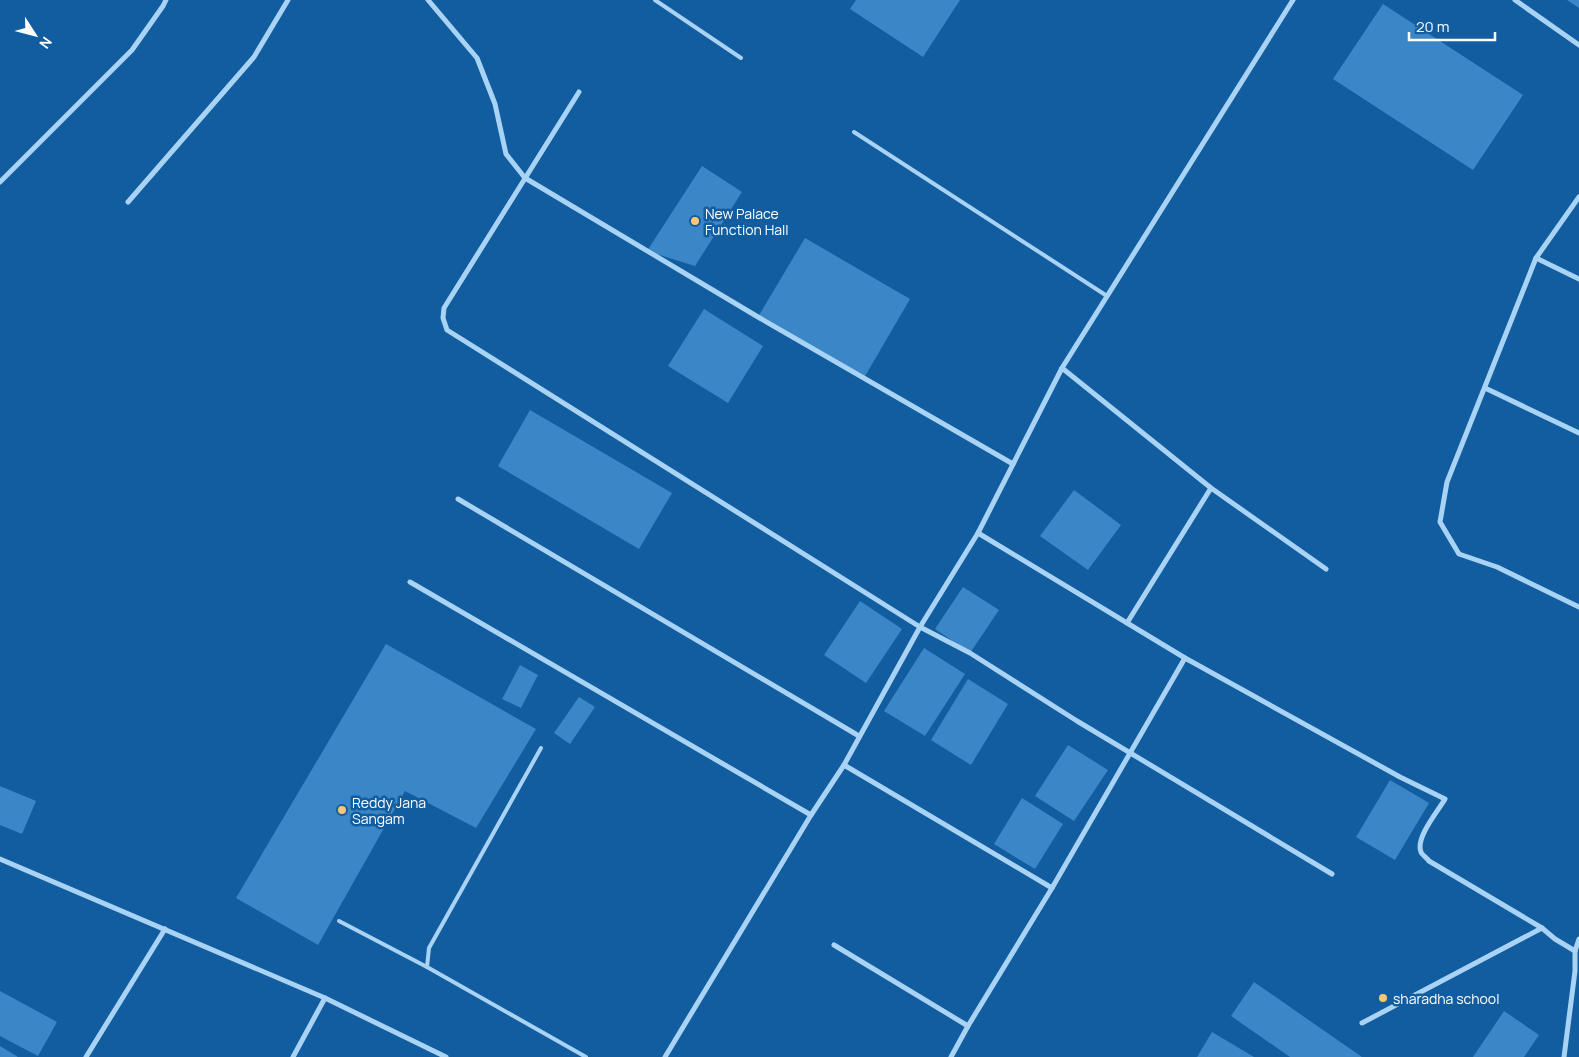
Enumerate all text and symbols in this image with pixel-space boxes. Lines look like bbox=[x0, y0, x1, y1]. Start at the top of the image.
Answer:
north arrow bbox=[10, 10, 60, 60]
scale bar bbox=[1409, 10, 1495, 42]
text: 20 m bbox=[1416, 16, 1449, 37]
text: N bbox=[35, 33, 57, 53]
place label: New Palace Function Hall bbox=[705, 204, 789, 239]
marker: New Palace Function Hall bbox=[689, 215, 701, 227]
place label: Reddy Jana Sangam bbox=[352, 793, 426, 828]
marker: Reddy Jana Sangam bbox=[336, 804, 348, 816]
place label: sharadha school bbox=[1393, 989, 1499, 1008]
marker: sharadha school bbox=[1377, 992, 1389, 1004]

